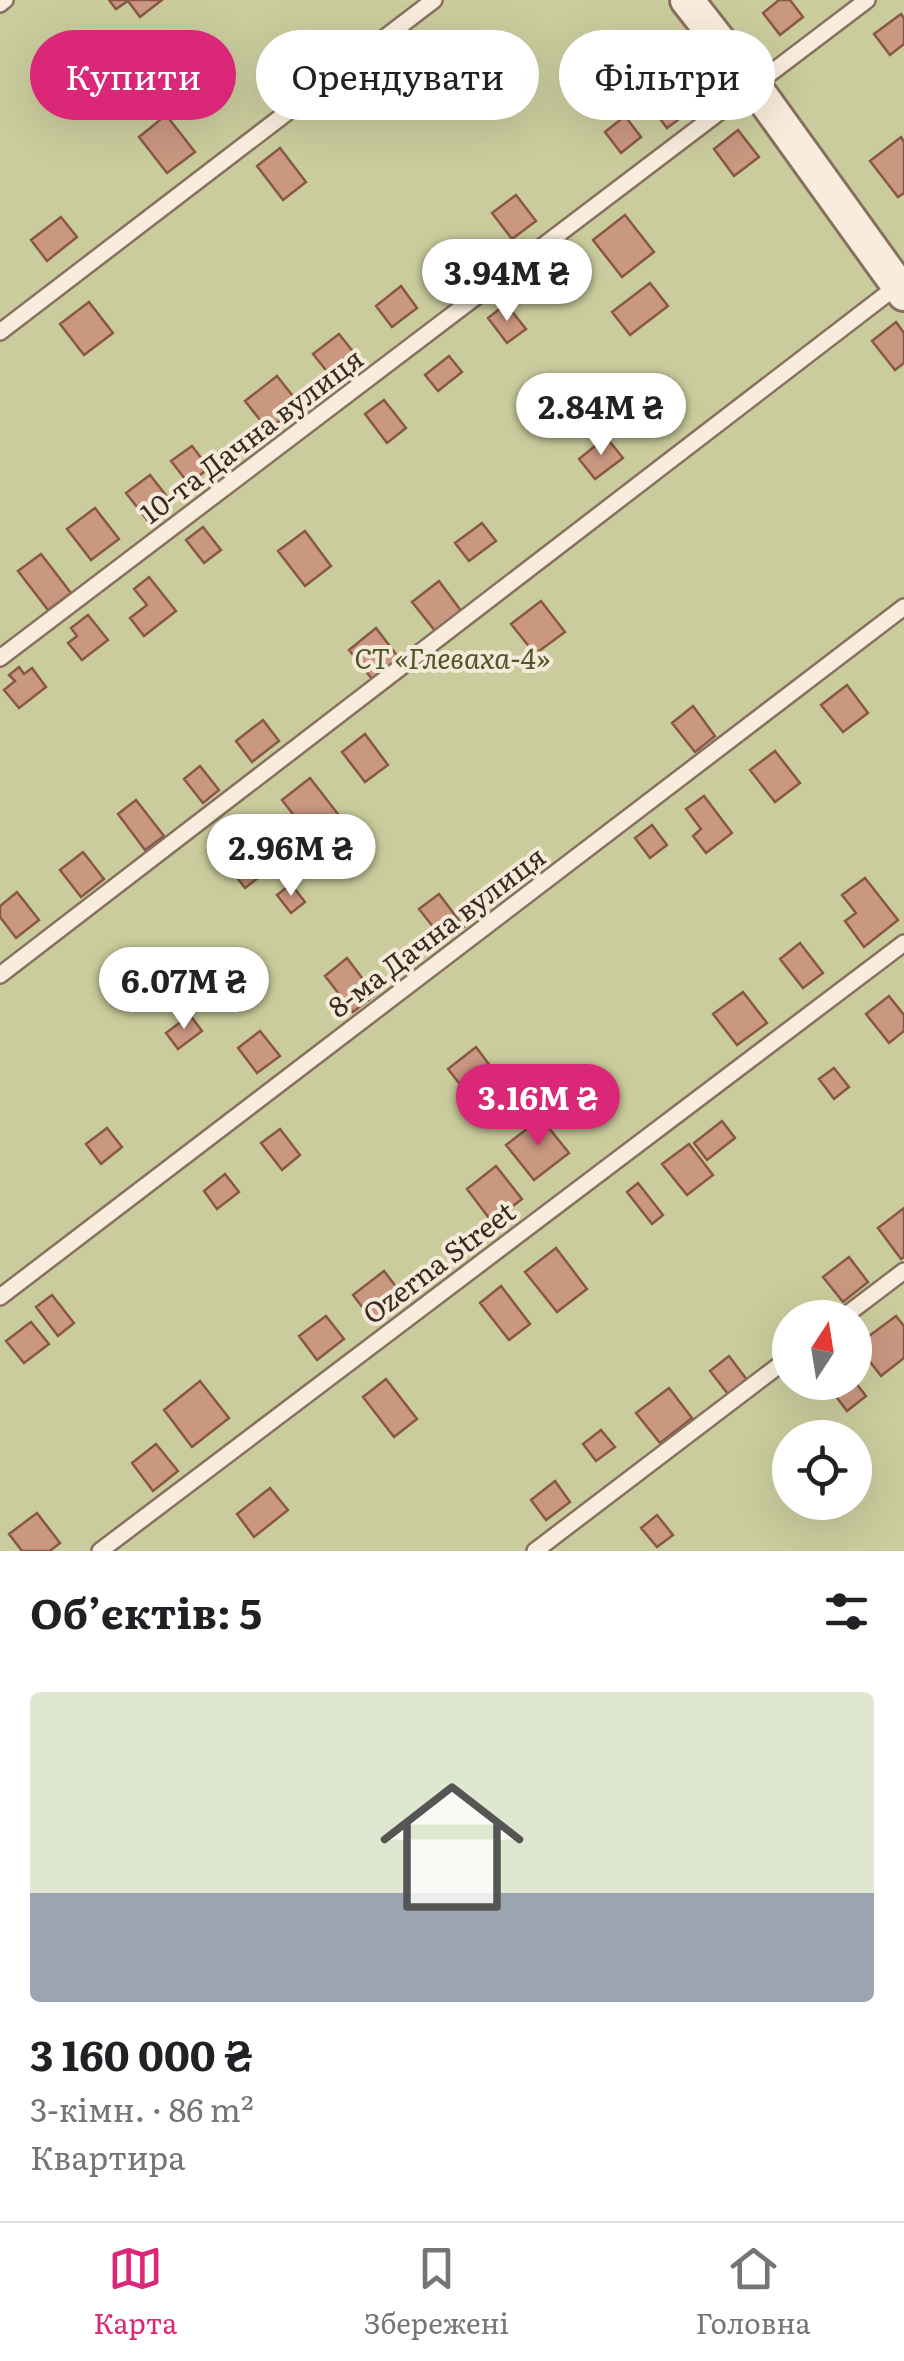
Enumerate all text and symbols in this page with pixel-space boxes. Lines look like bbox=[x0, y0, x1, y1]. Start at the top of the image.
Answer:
chip: Купити bbox=[30, 30, 236, 120]
chip: Орендувати bbox=[256, 30, 539, 120]
chip: Фільтри bbox=[559, 30, 775, 120]
pin: 3.94M ₴ bbox=[415, 239, 599, 324]
text: 3.94M ₴ bbox=[444, 247, 570, 295]
street label: 10-та Дачна вулиця bbox=[130, 336, 371, 532]
pin: 2.84M ₴ bbox=[509, 373, 693, 458]
text: 2.84M ₴ bbox=[538, 381, 664, 429]
park label: СТ «Глеваха-4» bbox=[354, 636, 550, 678]
pin: 2.96M ₴ bbox=[199, 814, 383, 899]
text: 2.96M ₴ bbox=[229, 822, 353, 870]
street label: 8-ма Дачна вулиця bbox=[318, 835, 553, 1026]
pin: 6.07M ₴ bbox=[92, 947, 276, 1032]
text: 6.07M ₴ bbox=[121, 955, 247, 1003]
pin: 3.16M ₴ bbox=[446, 1064, 630, 1149]
text: 3.16M ₴ bbox=[478, 1072, 598, 1120]
street label: Ozerna Street bbox=[353, 1190, 524, 1333]
north arrow bbox=[772, 1300, 872, 1400]
map controls bbox=[772, 1300, 872, 1520]
button: locate bbox=[772, 1420, 872, 1520]
text: Об’єктів: 5 bbox=[30, 1580, 262, 1642]
icon: filters bbox=[819, 1584, 874, 1639]
icon: home bbox=[362, 1757, 542, 1937]
text: 3 160 000 ₴ bbox=[30, 2022, 253, 2084]
text: 3-кімн. · 86 m² bbox=[30, 2084, 254, 2132]
text: Квартира bbox=[30, 2132, 186, 2180]
tab: Карта bbox=[93, 2241, 177, 2343]
tab: Збережені bbox=[364, 2241, 509, 2343]
tab: Головна bbox=[696, 2241, 811, 2343]

